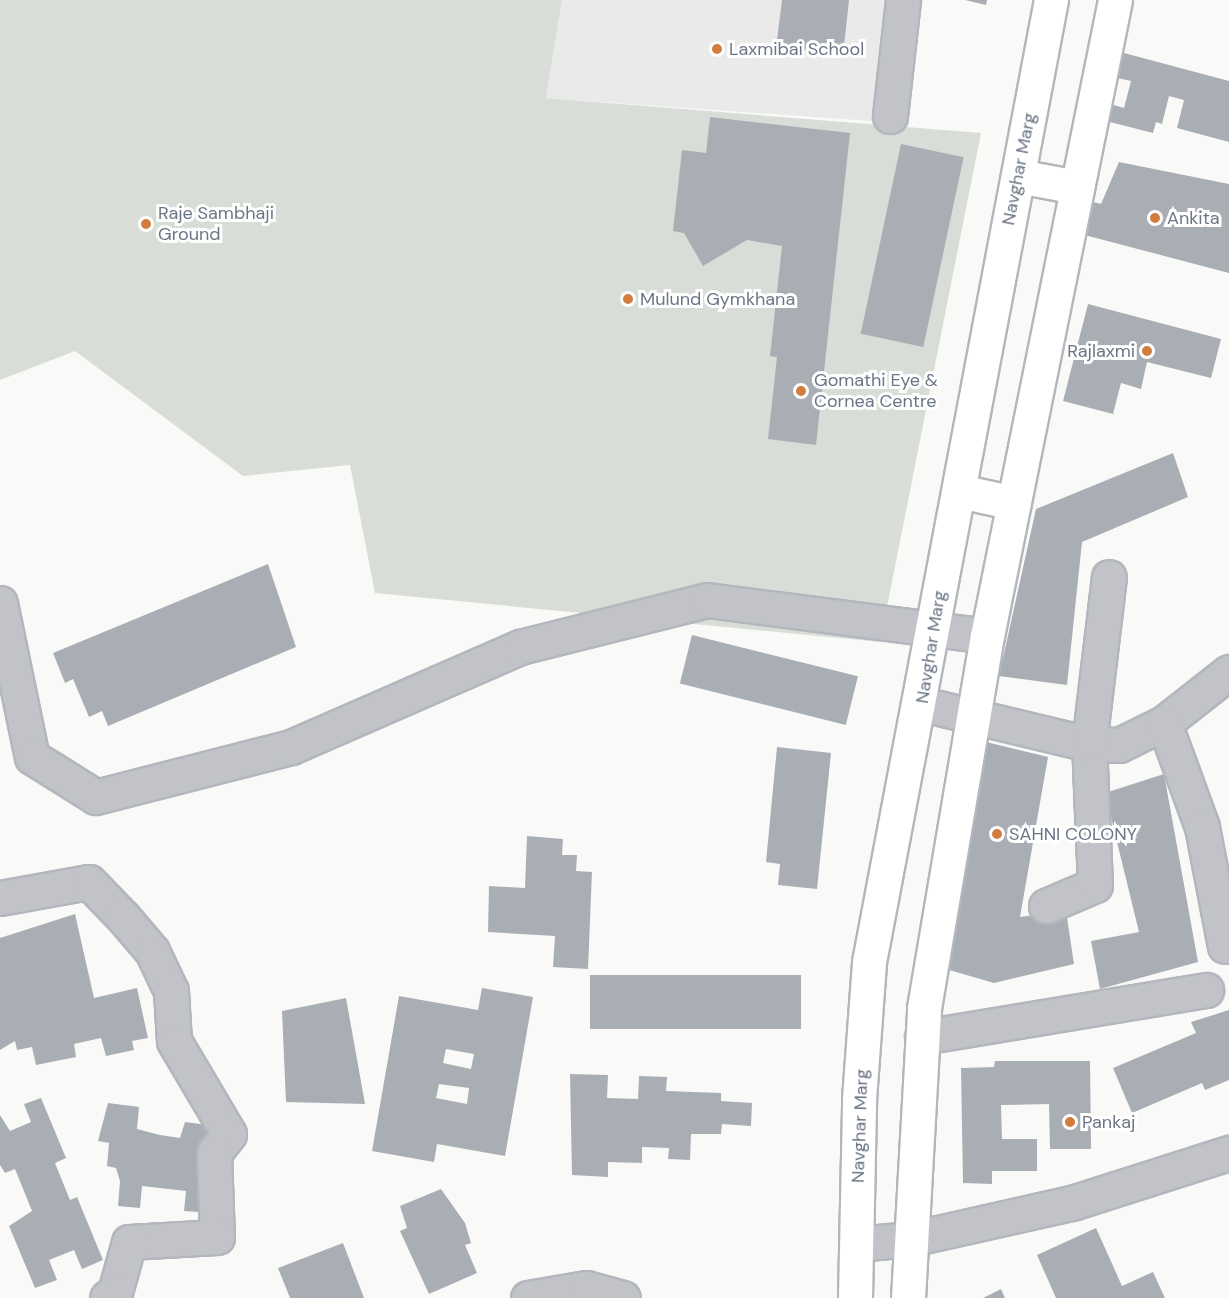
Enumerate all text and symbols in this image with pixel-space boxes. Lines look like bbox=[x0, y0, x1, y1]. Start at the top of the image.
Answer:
place label: Laxmibai School bbox=[729, 38, 864, 60]
marker: Laxmibai School bbox=[710, 42, 724, 56]
street label: Navghar Marg bbox=[998, 111, 1040, 227]
place label: Raje Sambhaji Ground bbox=[158, 203, 274, 246]
place label: Ankita bbox=[1167, 207, 1220, 229]
marker: Ankita bbox=[1148, 211, 1162, 225]
marker: Raje Sambhaji Ground bbox=[139, 217, 153, 231]
place label: Mulund Gymkhana bbox=[640, 288, 795, 310]
marker: Mulund Gymkhana bbox=[621, 292, 635, 306]
place label: Rajlaxmi bbox=[1067, 340, 1135, 362]
marker: Rajlaxmi bbox=[1140, 344, 1154, 358]
place label: Gomathi Eye & Cornea Centre bbox=[814, 370, 938, 412]
marker: Gomathi Eye & Cornea Centre bbox=[792, 382, 810, 400]
street label: Navghar Marg bbox=[911, 589, 951, 705]
place label: SAHNI COLONY bbox=[1009, 823, 1137, 845]
marker: SAHNI COLONY bbox=[990, 827, 1004, 841]
street label: Navghar Marg bbox=[847, 1069, 873, 1183]
place label: Pankaj bbox=[1082, 1111, 1135, 1133]
marker: Pankaj bbox=[1063, 1115, 1077, 1129]

